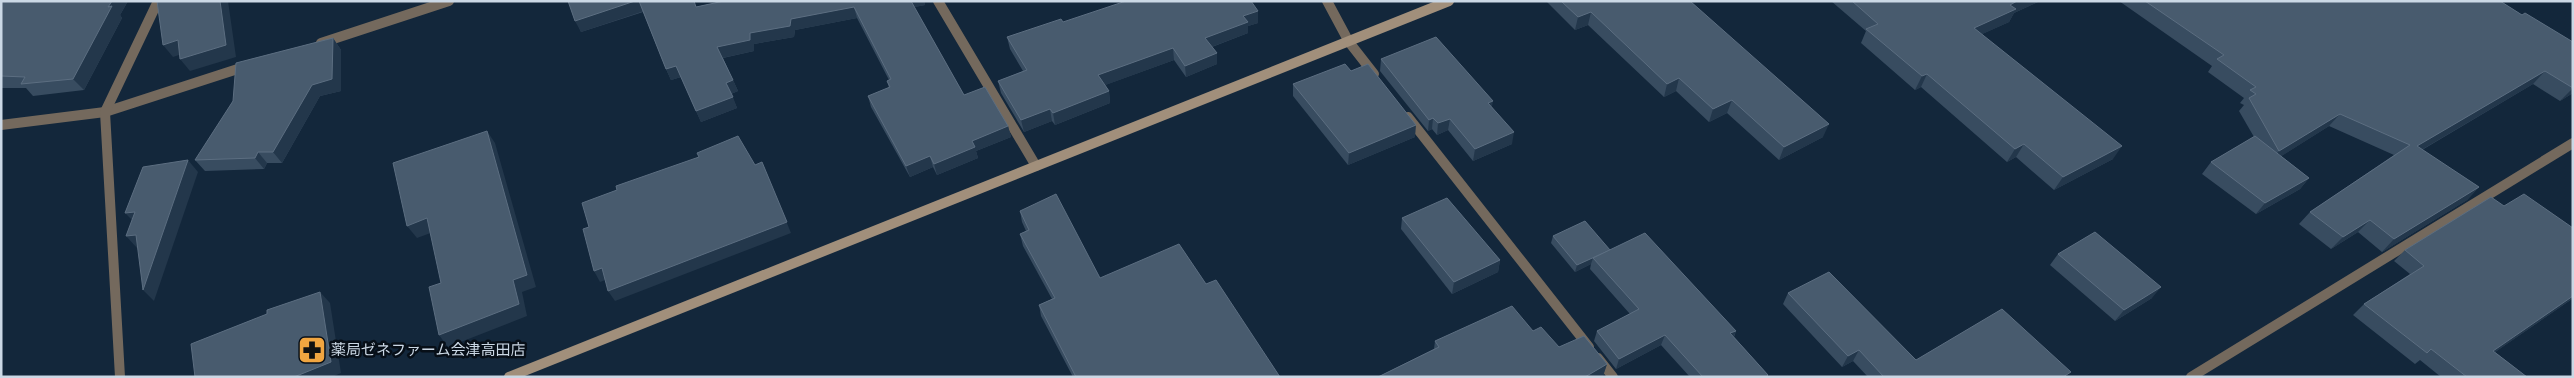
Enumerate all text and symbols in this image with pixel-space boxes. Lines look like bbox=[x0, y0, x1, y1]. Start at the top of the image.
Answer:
pharmacy icon: 薬局ゼネファーム会津高田店 bbox=[297, 335, 327, 365]
place label: 薬局ゼネファーム会津高田店 bbox=[331, 341, 526, 359]

